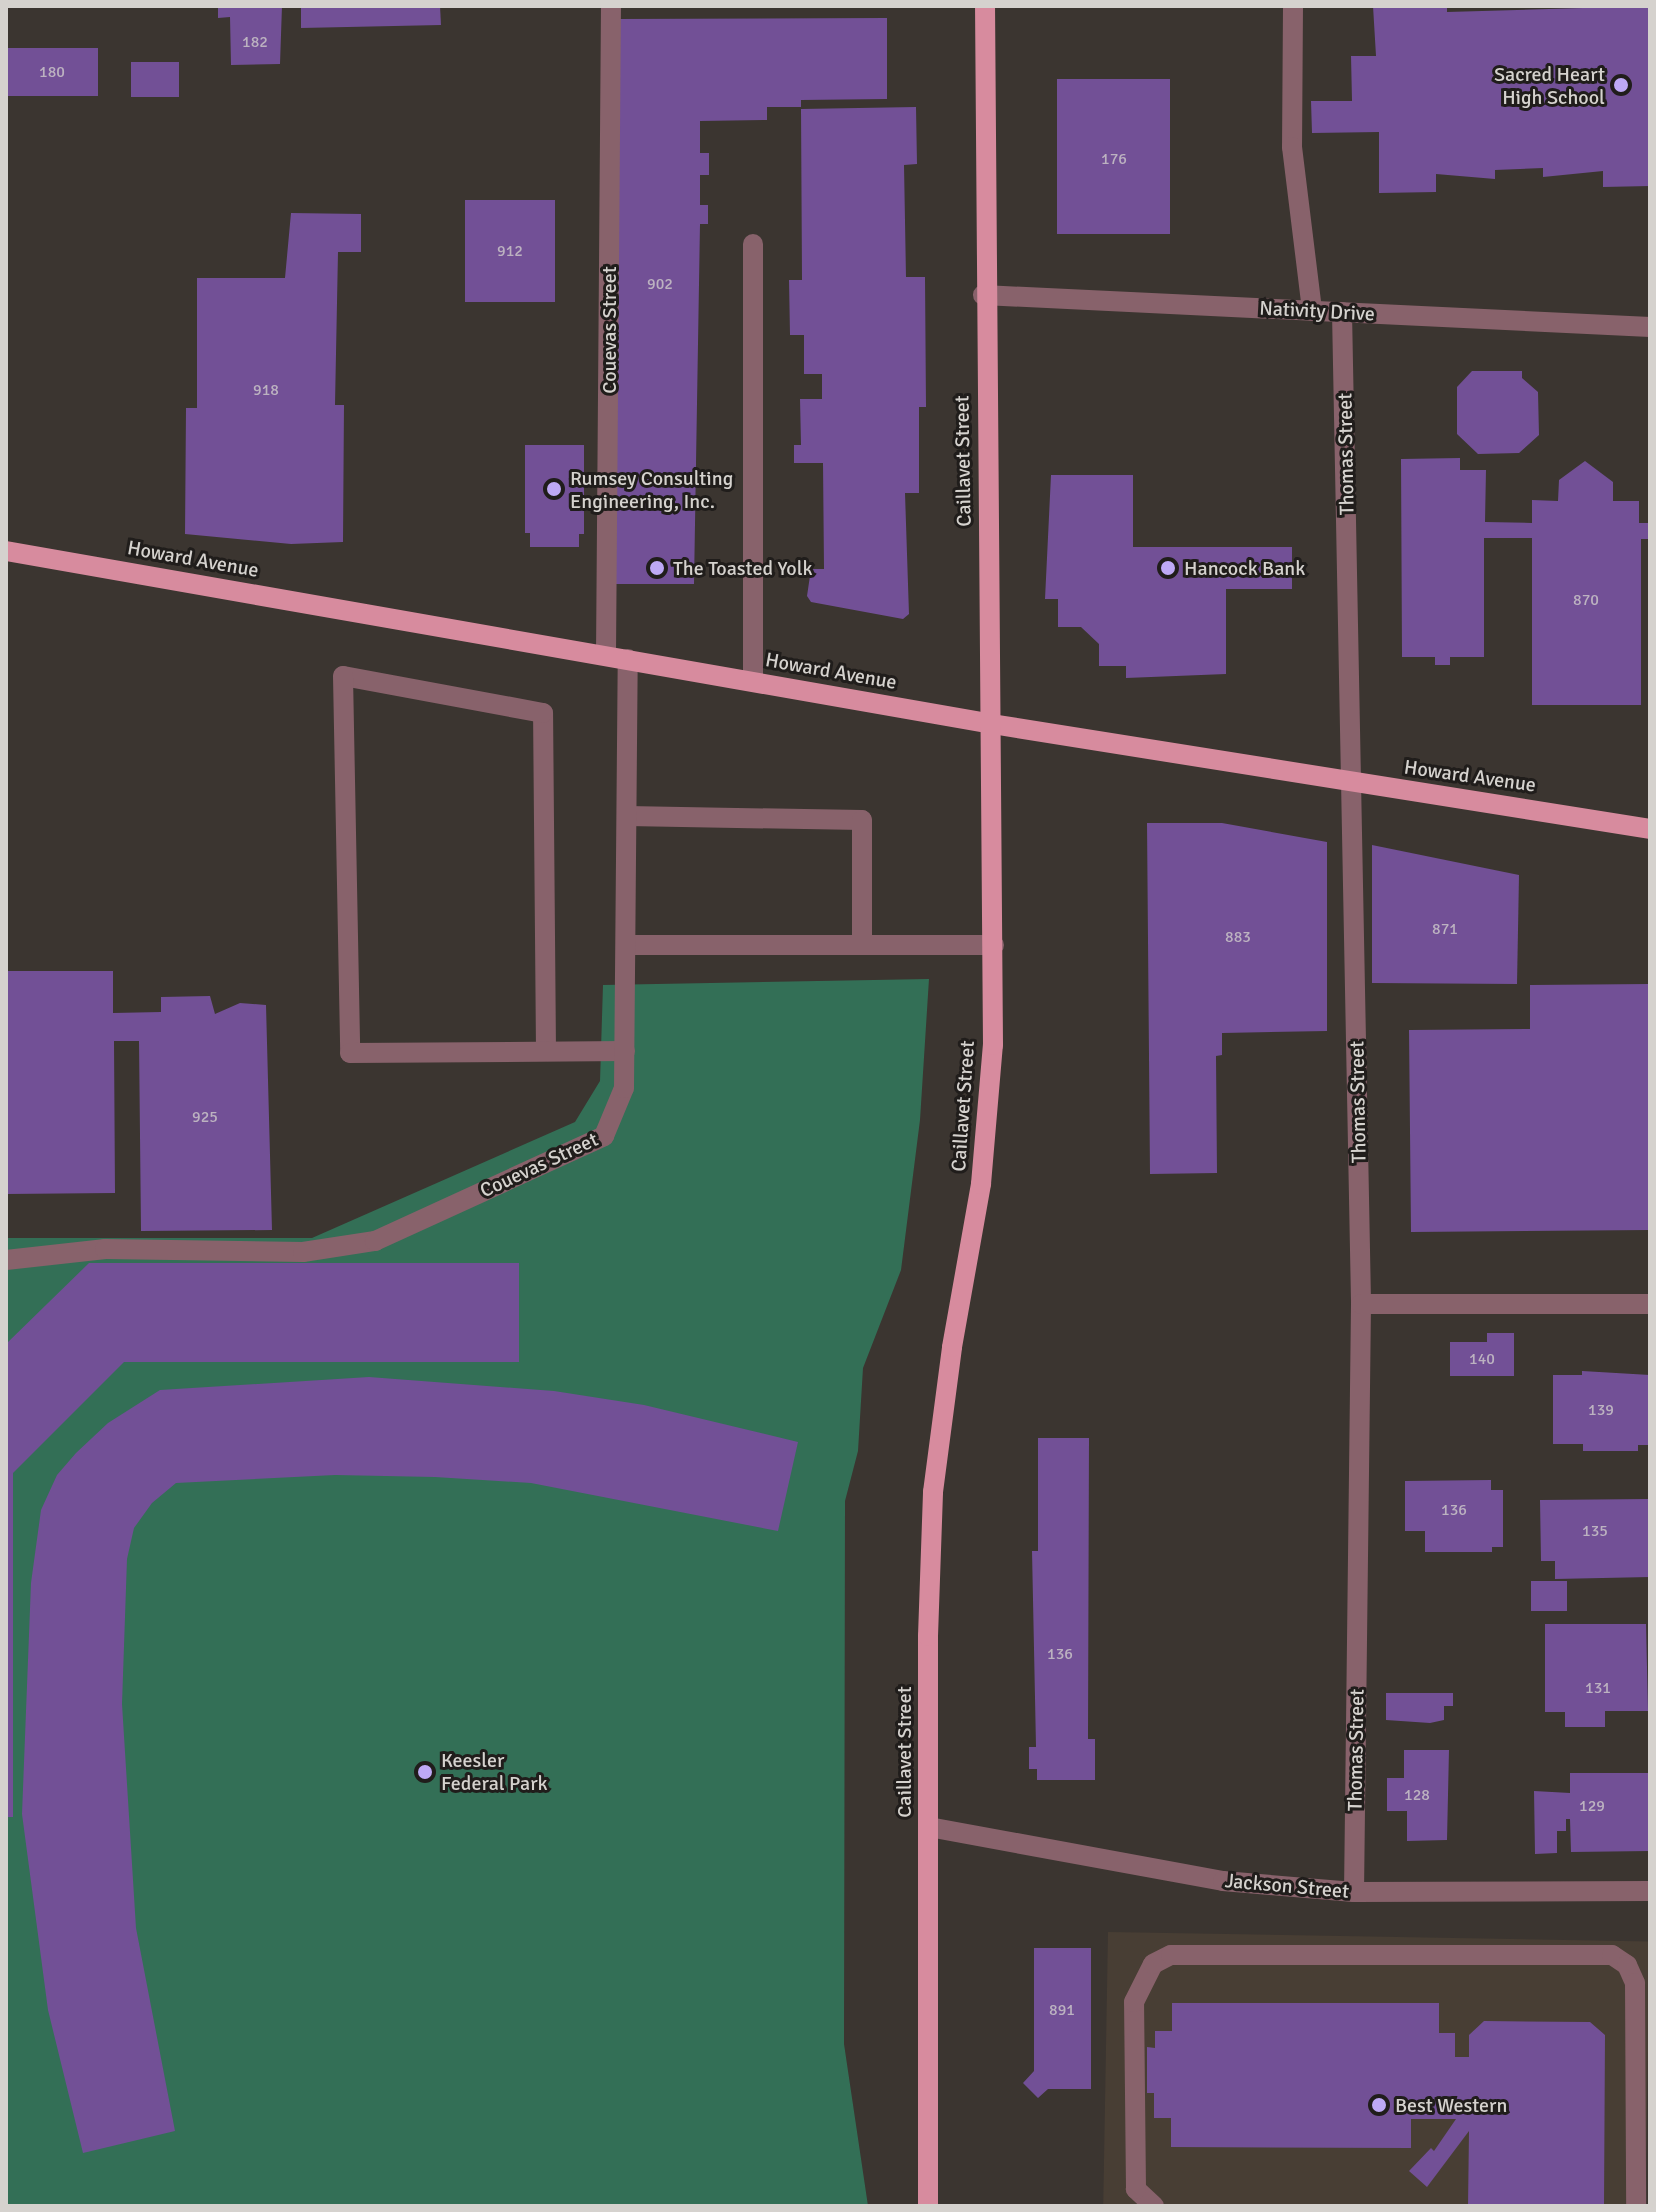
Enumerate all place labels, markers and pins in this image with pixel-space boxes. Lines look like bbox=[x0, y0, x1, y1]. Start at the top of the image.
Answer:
place label: Sacred Heart High School bbox=[1494, 62, 1605, 109]
marker: Sacred Heart High School bbox=[1612, 76, 1630, 94]
place label: Rumsey Consulting Engineering, Inc. bbox=[570, 466, 733, 513]
marker: Rumsey Consulting Engineering, Inc. bbox=[545, 480, 563, 498]
place label: The Toasted Yolk bbox=[673, 556, 813, 580]
place label: Hancock Bank bbox=[1184, 556, 1305, 580]
marker: The Toasted Yolk bbox=[648, 559, 666, 577]
marker: Hancock Bank bbox=[1159, 559, 1177, 577]
place label: Keesler Federal Park bbox=[441, 1748, 548, 1795]
marker: Keesler Federal Park bbox=[416, 1763, 434, 1781]
place label: Best Western bbox=[1395, 2093, 1507, 2117]
marker: Best Western bbox=[1370, 2096, 1388, 2114]

